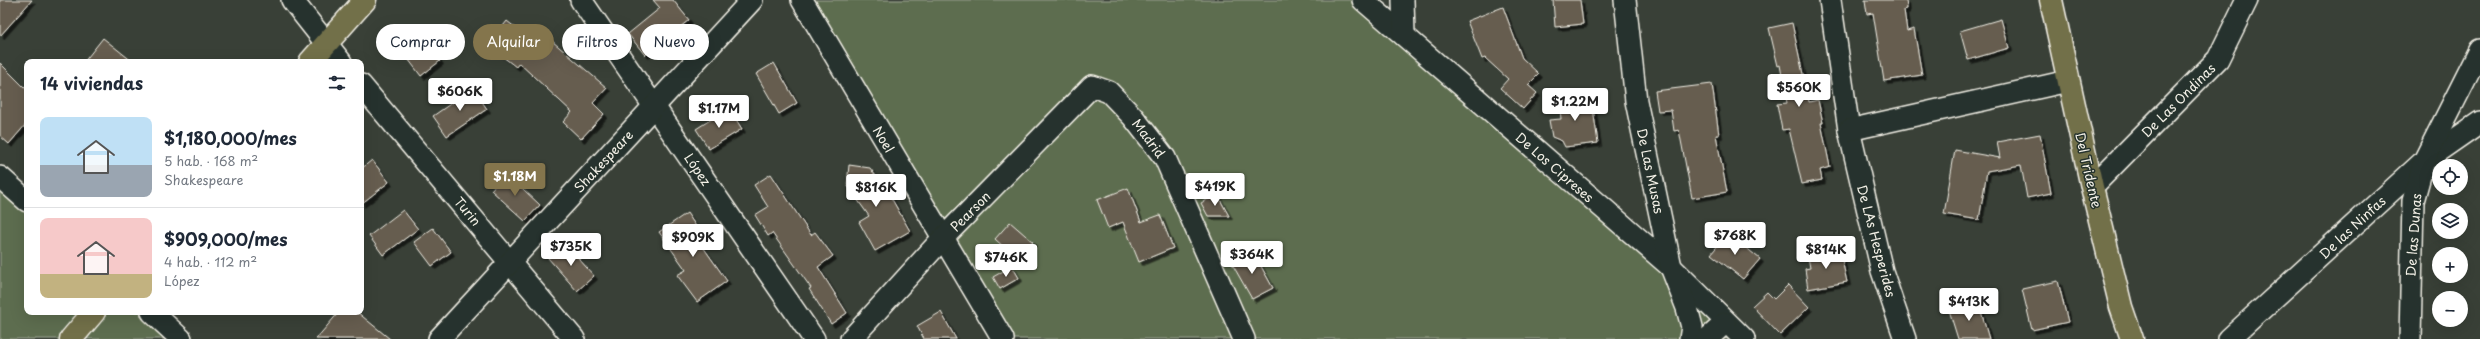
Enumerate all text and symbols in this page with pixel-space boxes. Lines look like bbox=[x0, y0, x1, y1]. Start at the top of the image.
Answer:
chip: Comprar bbox=[376, 24, 465, 60]
chip: Alquilar bbox=[473, 24, 554, 60]
chip: Filtros bbox=[562, 24, 632, 60]
chip: Nuevo bbox=[640, 24, 709, 60]
street label: De Las Ondinas bbox=[2137, 59, 2219, 141]
text: 14 viviendas bbox=[40, 70, 143, 96]
icon: filters bbox=[326, 72, 348, 94]
pin: $560K bbox=[1771, 74, 1827, 108]
text: $560K bbox=[1776, 77, 1822, 96]
pin: $606K bbox=[432, 78, 488, 112]
text: $606K bbox=[437, 81, 483, 100]
pin: $1.22M bbox=[1542, 88, 1608, 122]
text: $1.22M bbox=[1551, 91, 1599, 110]
pin: $1.17M bbox=[686, 95, 752, 129]
text: $1.17M bbox=[698, 98, 740, 117]
street label: Madrid bbox=[1128, 114, 1170, 162]
street label: Noel bbox=[869, 122, 899, 156]
text: $1,180,000/mes bbox=[164, 125, 297, 151]
street label: Shakespeare bbox=[569, 125, 637, 197]
street label: De Las Musas bbox=[1633, 127, 1669, 215]
street label: De Los Cipreses bbox=[1512, 128, 1598, 206]
street label: Del Tridente bbox=[2071, 131, 2107, 209]
icon: home bbox=[72, 133, 120, 181]
street label: López bbox=[680, 149, 716, 189]
text: 5 hab. · 168 m² bbox=[164, 151, 258, 170]
map controls bbox=[2432, 159, 2468, 327]
button: locate bbox=[2432, 159, 2468, 195]
pin: $1.18M bbox=[482, 163, 548, 197]
text: $1.18M bbox=[493, 166, 537, 185]
text: Shakespeare bbox=[164, 170, 243, 189]
pin: $419K bbox=[1187, 173, 1243, 207]
pin: $816K bbox=[848, 174, 904, 208]
text: $419K bbox=[1195, 176, 1235, 195]
text: $816K bbox=[855, 177, 897, 196]
street label: De LAs Hesperides bbox=[1853, 183, 1901, 299]
street label: Pearson bbox=[946, 187, 994, 235]
street label: De las Ninfas bbox=[2315, 191, 2390, 263]
street label: Turin bbox=[450, 192, 486, 230]
street label: De las Dunas bbox=[2401, 193, 2425, 277]
button: layers bbox=[2432, 203, 2468, 239]
pin: $768K bbox=[1707, 222, 1763, 256]
pin: $909K bbox=[665, 224, 721, 258]
text: $768K bbox=[1714, 225, 1756, 244]
text: $909,000/mes bbox=[164, 226, 288, 252]
text: $909K bbox=[671, 227, 715, 246]
pin: $735K bbox=[543, 233, 599, 267]
icon: home bbox=[72, 234, 120, 282]
text: $735K bbox=[550, 236, 592, 255]
pin: $814K bbox=[1798, 236, 1854, 270]
text: $814K bbox=[1805, 239, 1847, 258]
pin: $364K bbox=[1224, 241, 1280, 275]
pin: $746K bbox=[978, 244, 1034, 278]
text: $364K bbox=[1230, 244, 1274, 263]
text: $746K bbox=[984, 247, 1028, 266]
button: + bbox=[2432, 247, 2468, 283]
text: 4 hab. · 112 m² bbox=[164, 252, 257, 271]
text: López bbox=[164, 271, 199, 290]
pin: $413K bbox=[1941, 288, 1997, 322]
text: $413K bbox=[1948, 291, 1990, 310]
button: − bbox=[2432, 291, 2468, 327]

